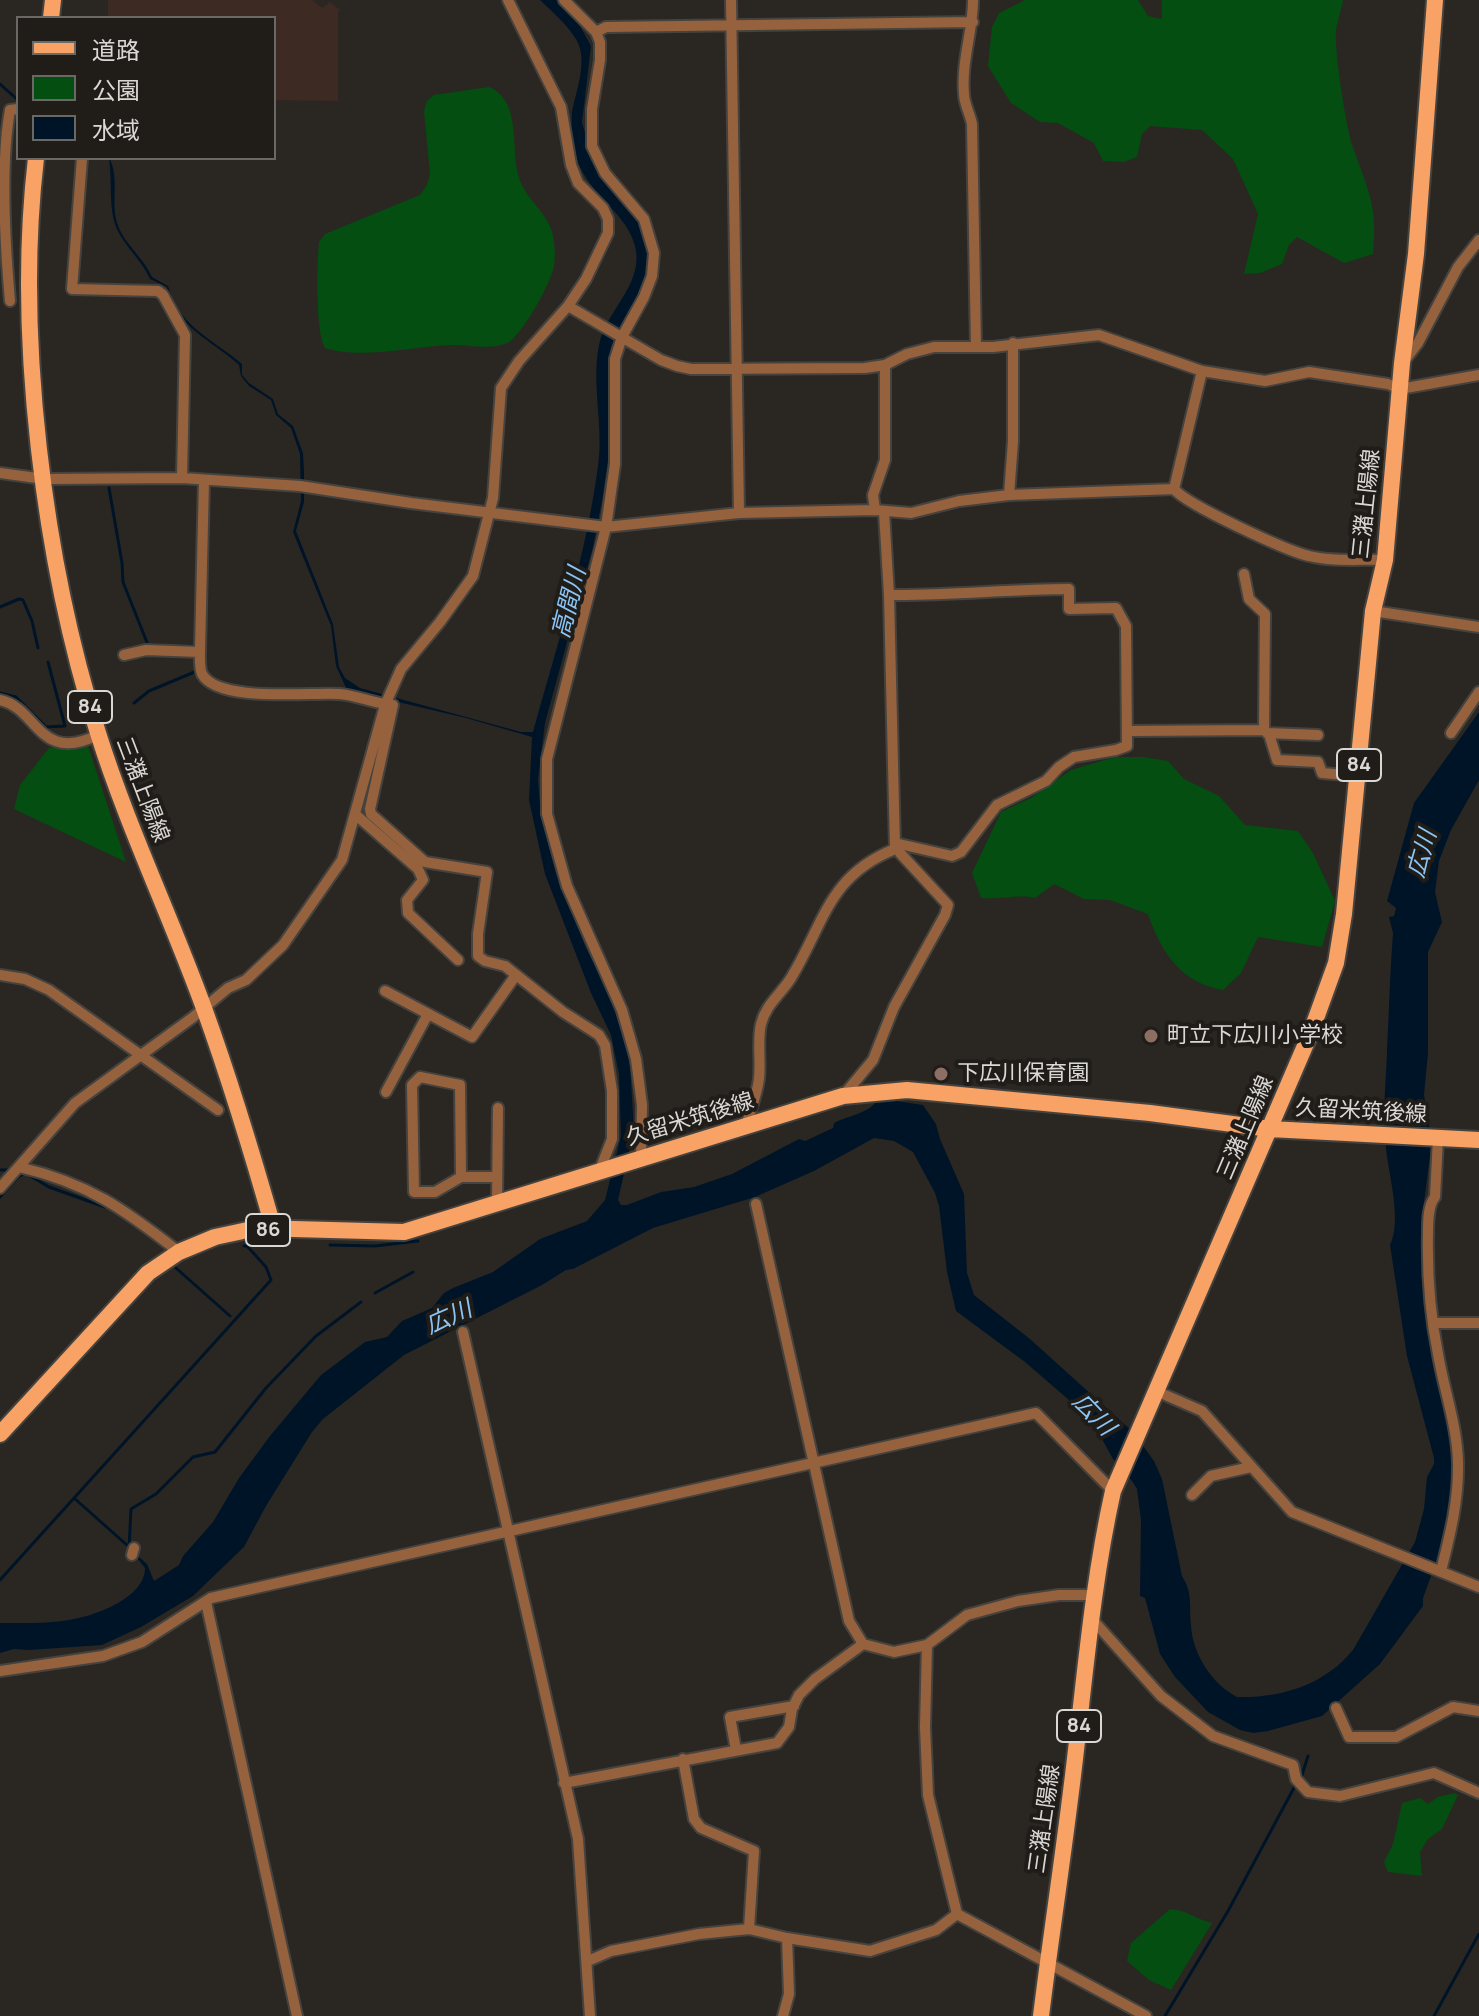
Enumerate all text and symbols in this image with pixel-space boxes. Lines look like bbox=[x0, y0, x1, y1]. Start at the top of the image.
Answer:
legend bbox=[16, 16, 276, 160]
text: 道路 bbox=[92, 33, 140, 66]
text: 公園 bbox=[92, 73, 140, 106]
text: 水域 bbox=[92, 113, 140, 146]
street label: 三潴上陽線 bbox=[1348, 448, 1386, 560]
water label: 高間川 bbox=[547, 565, 593, 641]
road number: 84 bbox=[68, 691, 112, 723]
street label: 三潴上陽線 bbox=[110, 734, 174, 846]
road number: 84 bbox=[1337, 749, 1381, 781]
water label: 広川 bbox=[1403, 827, 1443, 881]
place label: 町立下広川小学校 bbox=[1167, 1023, 1343, 1049]
marker: 町立下広川小学校 bbox=[1142, 1027, 1160, 1045]
place label: 下広川保育園 bbox=[957, 1061, 1089, 1087]
marker: 下広川保育園 bbox=[932, 1065, 950, 1083]
street label: 三潴上陽線 bbox=[1212, 1072, 1280, 1184]
street label: 久留米筑後線 bbox=[623, 1088, 757, 1152]
street label: 久留米筑後線 bbox=[1294, 1095, 1428, 1129]
road number: 86 bbox=[246, 1214, 290, 1246]
water label: 広川 bbox=[421, 1295, 477, 1341]
water label: 広川 bbox=[1066, 1388, 1120, 1442]
road number: 84 bbox=[1057, 1710, 1101, 1742]
street label: 三潴上陽線 bbox=[1024, 1763, 1066, 1875]

